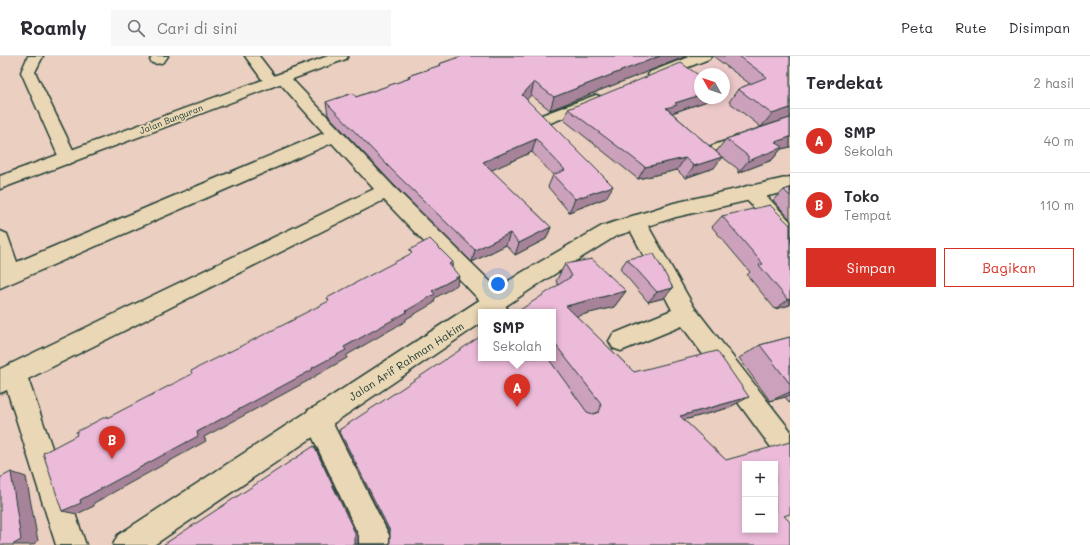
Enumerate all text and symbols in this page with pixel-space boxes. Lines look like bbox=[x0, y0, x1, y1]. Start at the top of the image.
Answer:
search box bbox=[111, 10, 391, 46]
text: Roamly bbox=[20, 15, 87, 40]
icon: search bbox=[125, 17, 147, 39]
text: Cari di sini bbox=[157, 18, 238, 38]
text: Peta bbox=[901, 18, 933, 37]
text: Rute bbox=[955, 18, 987, 37]
text: Disimpan bbox=[1009, 18, 1070, 37]
north arrow bbox=[694, 68, 730, 104]
text: Terdekat bbox=[806, 71, 883, 93]
text: 2 hasil bbox=[1034, 74, 1074, 91]
street label: Jalan Bunguran bbox=[138, 102, 204, 136]
text: SMP bbox=[844, 122, 876, 142]
text: A bbox=[814, 132, 824, 149]
text: 40 m bbox=[1044, 132, 1074, 149]
text: Sekolah bbox=[844, 142, 893, 159]
text: Toko bbox=[844, 186, 879, 206]
text: B bbox=[815, 196, 823, 213]
text: 110 m bbox=[1040, 196, 1074, 213]
text: Tempat bbox=[844, 206, 892, 223]
button: Simpan bbox=[806, 248, 936, 287]
button: Bagikan bbox=[944, 248, 1074, 287]
your location bbox=[488, 274, 508, 294]
popup bbox=[478, 309, 556, 361]
text: SMP bbox=[493, 317, 524, 337]
street label: Jalan Arif Rahman Hakim bbox=[346, 318, 466, 404]
text: Sekolah bbox=[493, 337, 541, 354]
pin: A bbox=[504, 374, 530, 407]
pin: B bbox=[99, 426, 125, 459]
map controls bbox=[742, 461, 778, 533]
button: + bbox=[742, 461, 778, 497]
button: − bbox=[742, 497, 778, 533]

